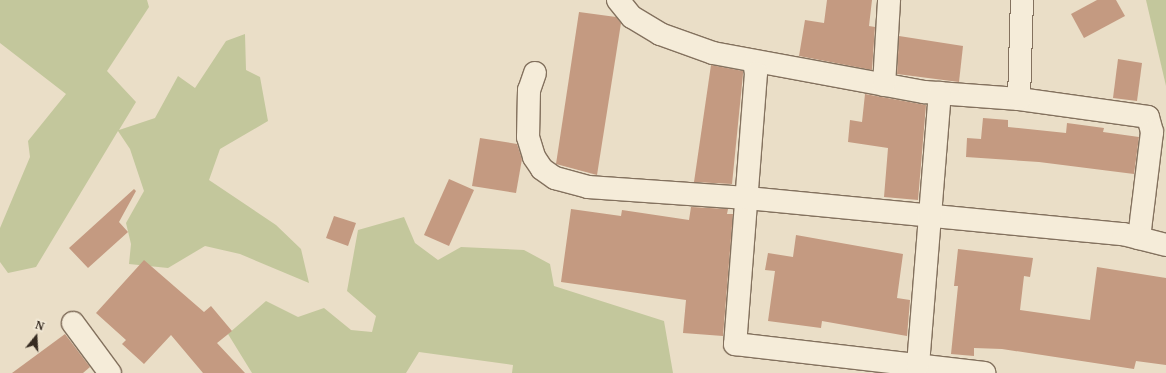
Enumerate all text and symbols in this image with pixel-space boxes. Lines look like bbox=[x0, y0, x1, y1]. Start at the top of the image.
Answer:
north arrow bbox=[16, 317, 56, 357]
text: N bbox=[33, 317, 46, 334]

